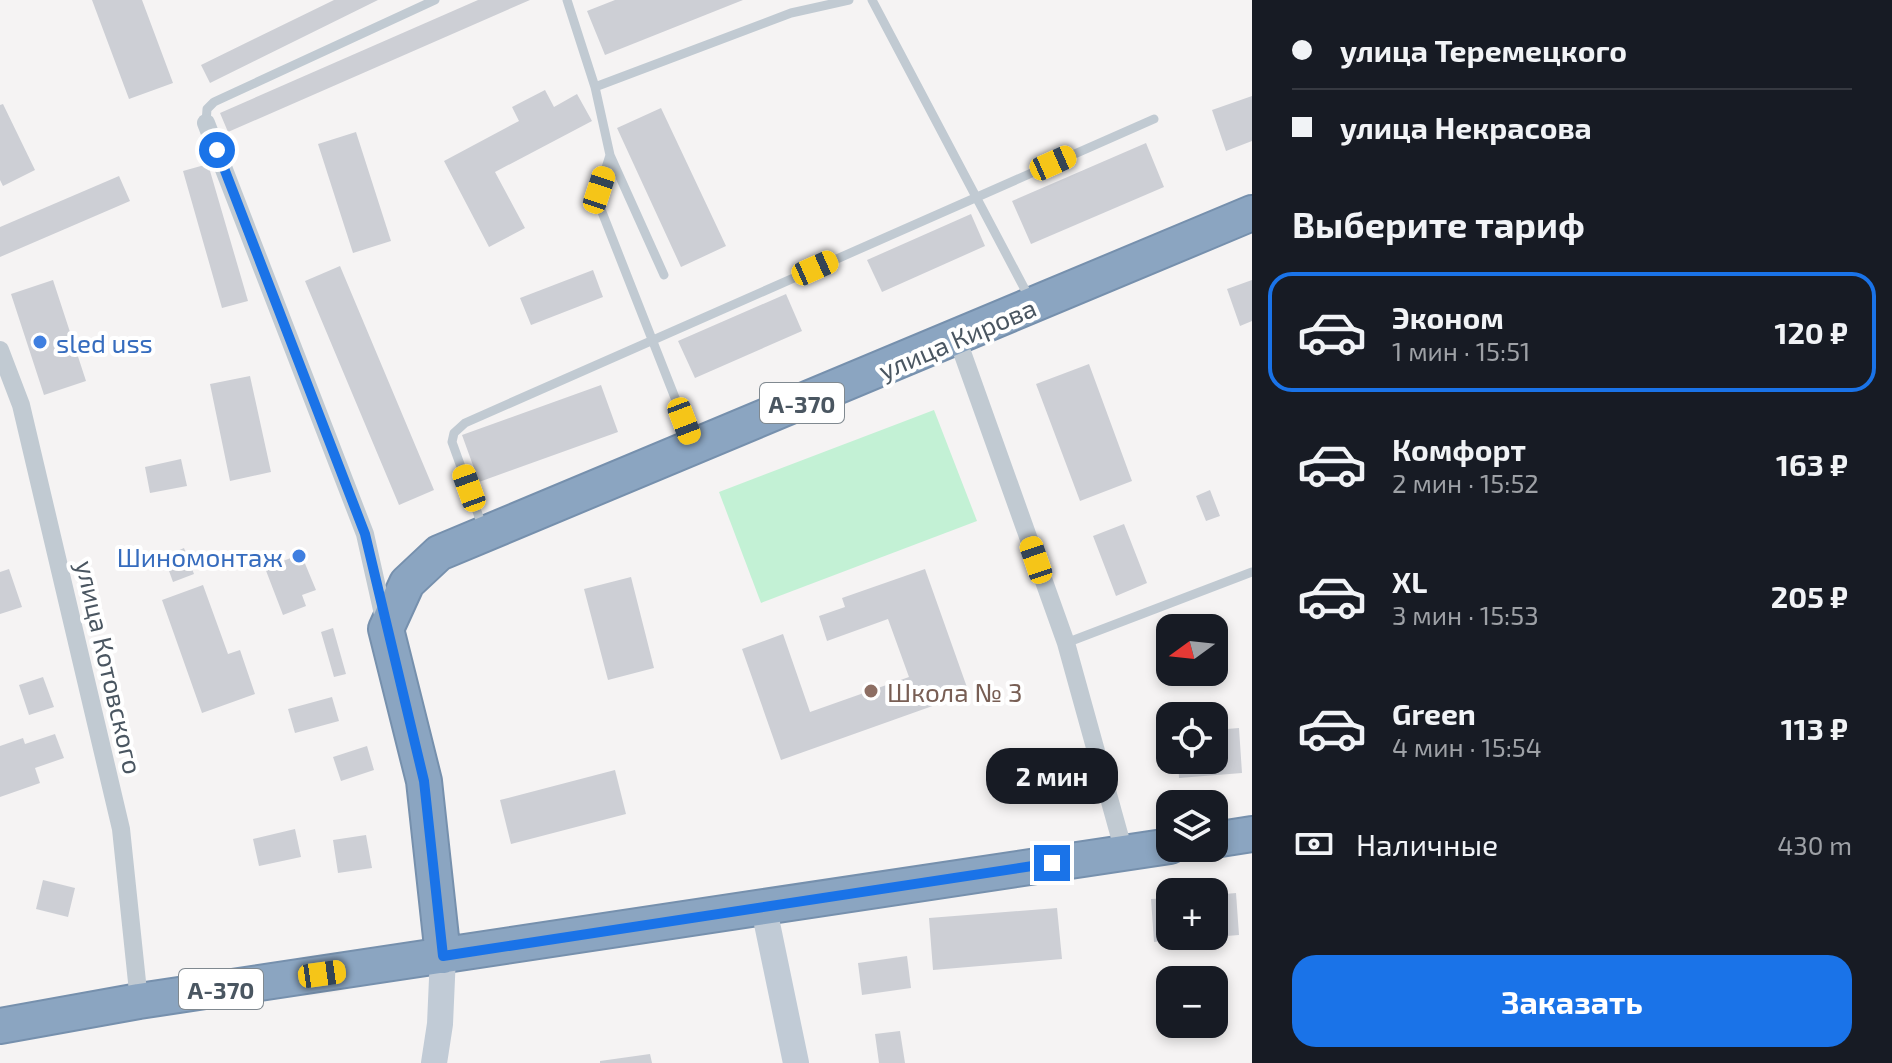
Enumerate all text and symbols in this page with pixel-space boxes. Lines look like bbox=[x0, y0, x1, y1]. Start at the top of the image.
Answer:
text: улица Теремецкого bbox=[1340, 32, 1627, 68]
text: улица Некрасова bbox=[1340, 109, 1592, 145]
route start bbox=[199, 132, 235, 168]
car bbox=[1026, 142, 1080, 184]
car bbox=[580, 163, 618, 217]
text: Выберите тариф bbox=[1292, 202, 1585, 245]
car bbox=[788, 247, 842, 289]
street label: улица Кирова bbox=[874, 291, 1041, 386]
icon: car bbox=[1296, 296, 1368, 368]
text: Эконом bbox=[1392, 299, 1504, 335]
text: 120 ₽ bbox=[1774, 314, 1848, 350]
place label: sled uss bbox=[56, 327, 153, 358]
marker: sled uss bbox=[31, 333, 49, 351]
text: 1 мин · 15:51 bbox=[1392, 335, 1530, 366]
road number: А-370 bbox=[760, 383, 844, 423]
car bbox=[664, 394, 704, 448]
icon: car bbox=[1296, 428, 1368, 500]
text: Комфорт bbox=[1392, 431, 1526, 467]
text: 163 ₽ bbox=[1776, 446, 1848, 482]
car bbox=[450, 461, 488, 515]
text: 2 мин · 15:52 bbox=[1392, 467, 1539, 498]
car bbox=[1017, 533, 1055, 587]
place label: Шиномонтаж bbox=[117, 541, 283, 572]
marker: Шиномонтаж bbox=[290, 547, 308, 565]
street label: улица Котовского bbox=[69, 557, 150, 777]
icon: car bbox=[1296, 560, 1368, 632]
text: XL bbox=[1392, 563, 1427, 599]
text: 205 ₽ bbox=[1771, 578, 1848, 614]
text: 3 мин · 15:53 bbox=[1392, 599, 1539, 630]
north arrow bbox=[1156, 614, 1228, 686]
map controls bbox=[1156, 614, 1228, 1038]
place label: Школа № 3 bbox=[887, 676, 1022, 707]
marker: Школа № 3 bbox=[862, 682, 880, 700]
icon: car bbox=[1296, 692, 1368, 764]
text: Green bbox=[1392, 695, 1476, 731]
button: locate bbox=[1156, 702, 1228, 774]
text: 113 ₽ bbox=[1781, 710, 1848, 746]
text: 4 мин · 15:54 bbox=[1392, 731, 1542, 762]
callout: 2 мин bbox=[986, 747, 1118, 803]
text: 2 мин bbox=[1016, 760, 1088, 791]
button: layers bbox=[1156, 790, 1228, 862]
icon: cash bbox=[1292, 822, 1336, 866]
text: Наличные bbox=[1356, 826, 1498, 862]
text: 430 m bbox=[1777, 829, 1852, 860]
route end bbox=[1034, 845, 1070, 881]
button: + bbox=[1156, 878, 1228, 950]
button: Заказать bbox=[1292, 955, 1852, 1047]
car bbox=[297, 959, 347, 989]
button: − bbox=[1156, 966, 1228, 1038]
road number: А-370 bbox=[179, 969, 263, 1009]

